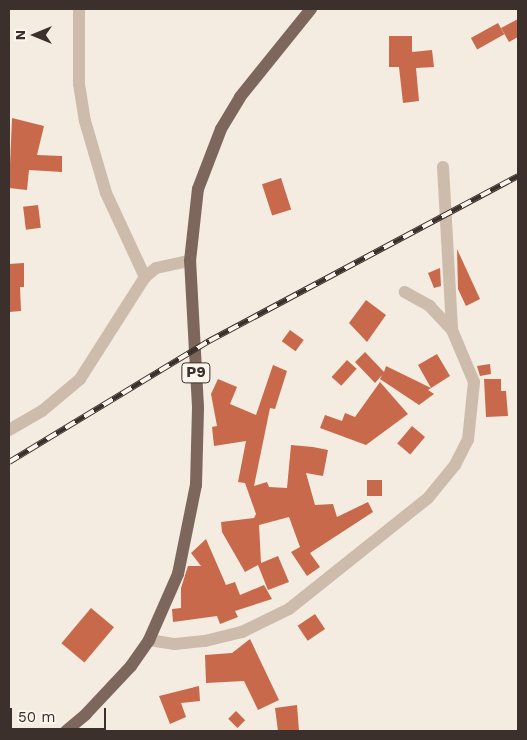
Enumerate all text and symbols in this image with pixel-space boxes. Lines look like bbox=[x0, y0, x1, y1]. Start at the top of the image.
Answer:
north arrow bbox=[10, 10, 60, 60]
text: N bbox=[12, 30, 28, 40]
road number: P9 bbox=[181, 360, 211, 386]
scale bar bbox=[12, 698, 109, 730]
text: 50 m bbox=[18, 708, 55, 726]

